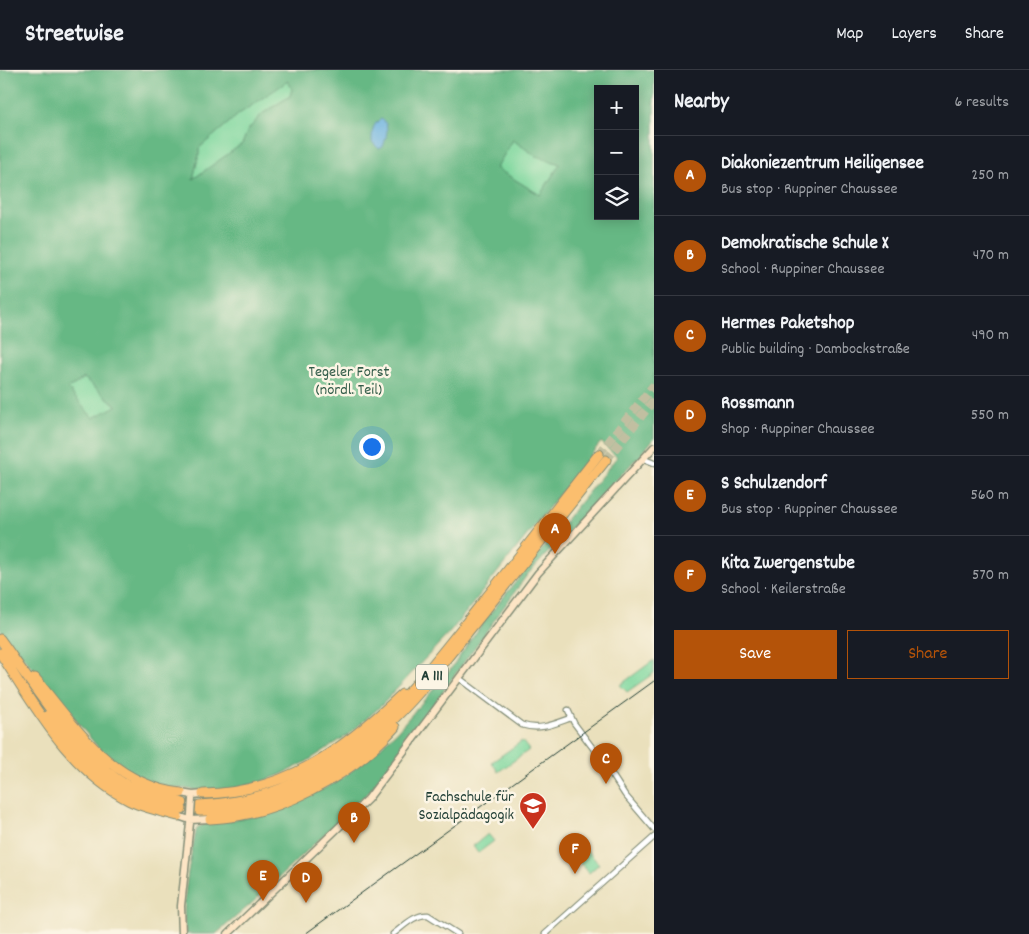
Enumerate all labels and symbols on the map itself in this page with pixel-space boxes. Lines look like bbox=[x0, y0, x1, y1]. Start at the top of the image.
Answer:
park label: Tegeler Forst (nördl. Teil) bbox=[309, 361, 389, 402]
your location bbox=[359, 434, 385, 460]
pin: A bbox=[539, 513, 571, 554]
road number: A 111 bbox=[416, 664, 448, 690]
pin: C bbox=[590, 743, 622, 784]
place label: Fachschule für Sozialpädagogik bbox=[419, 786, 514, 827]
school or university icon: Fachschule für Sozialpädagogik bbox=[518, 791, 548, 830]
pin: B bbox=[338, 802, 370, 843]
pin: F bbox=[559, 833, 591, 874]
pin: E bbox=[247, 860, 279, 901]
pin: D bbox=[290, 862, 322, 903]

